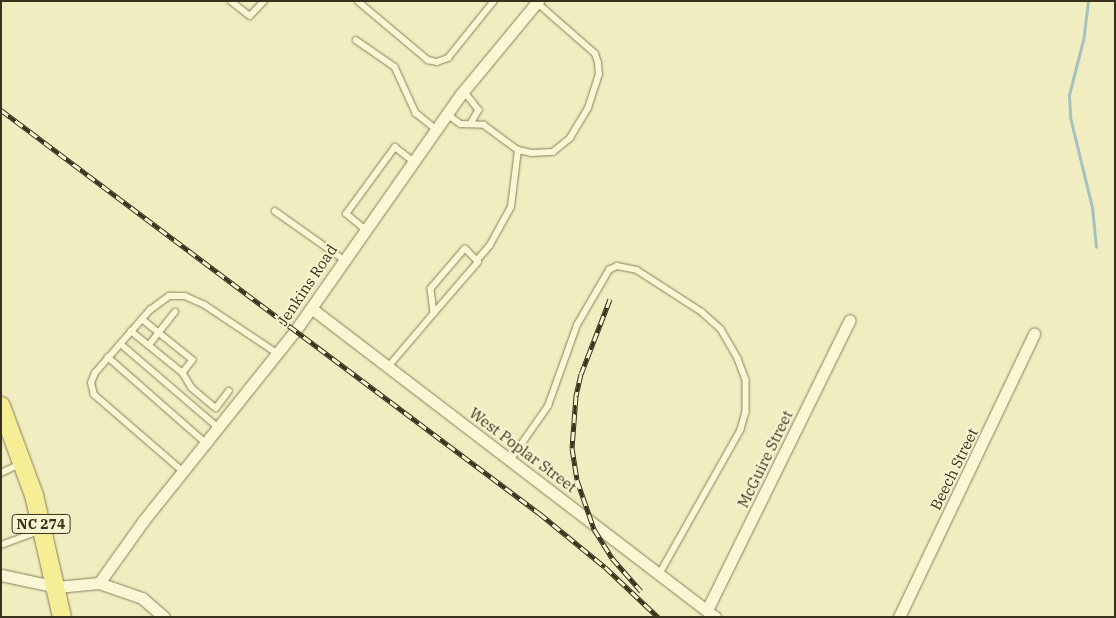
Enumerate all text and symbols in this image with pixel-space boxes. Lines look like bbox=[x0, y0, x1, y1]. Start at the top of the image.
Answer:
street label: Jenkins Road bbox=[273, 241, 341, 329]
street label: West Poplar Street bbox=[466, 404, 580, 496]
street label: McGuire Street bbox=[734, 407, 796, 511]
street label: Beech Street bbox=[926, 425, 982, 513]
road number: NC 274 bbox=[11, 512, 71, 536]

